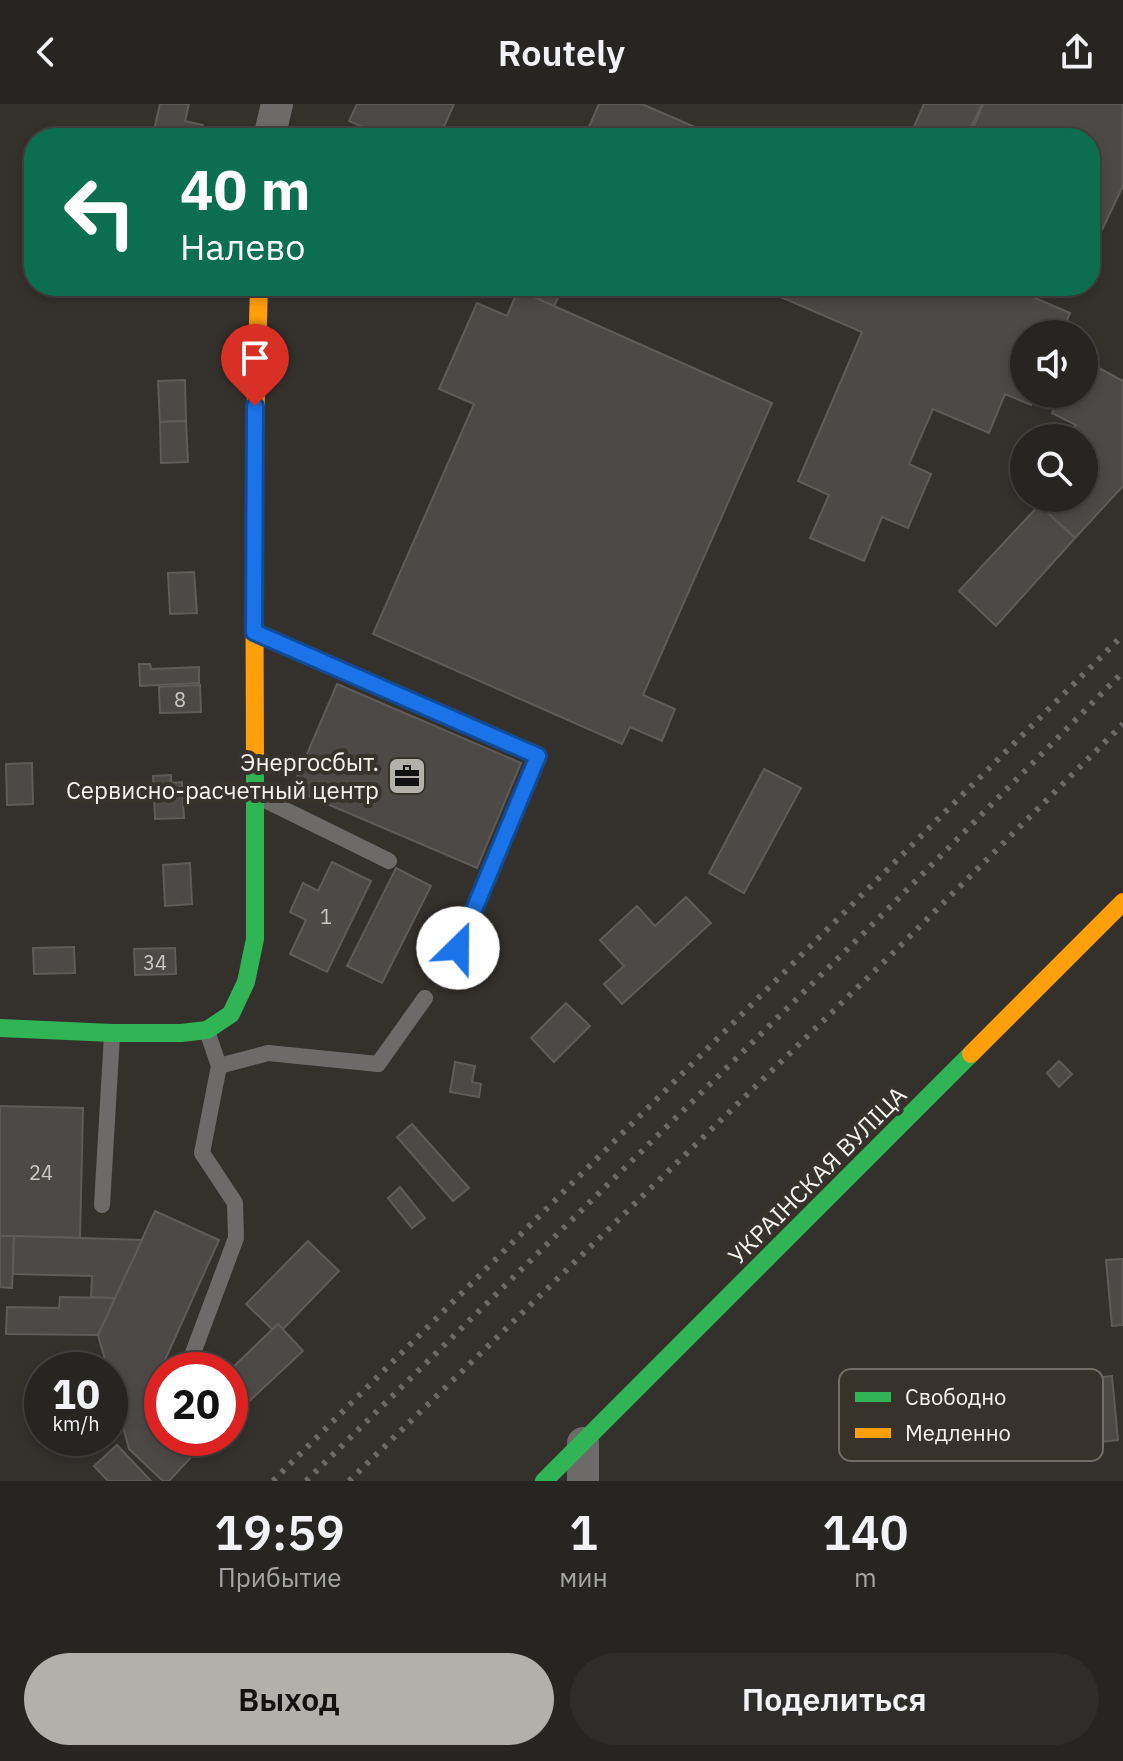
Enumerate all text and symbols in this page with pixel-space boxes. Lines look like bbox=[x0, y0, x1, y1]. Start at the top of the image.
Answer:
text: Routely bbox=[498, 29, 625, 76]
icon: back bbox=[24, 30, 68, 74]
icon: share bbox=[1055, 30, 1099, 74]
text: 40 m bbox=[180, 153, 310, 225]
icon: left bbox=[48, 160, 152, 264]
text: Налево bbox=[180, 223, 305, 270]
map controls bbox=[1010, 320, 1098, 512]
button: sound bbox=[1010, 320, 1098, 408]
pin bbox=[221, 324, 289, 406]
icon: arrive bbox=[233, 336, 277, 380]
button: search bbox=[1010, 424, 1098, 512]
house number: 8 bbox=[174, 686, 186, 713]
place label: Энергосбыт. Сервисно-расчетный центр bbox=[66, 746, 379, 806]
office icon: Энергосбыт. Сервисно-расчетный центр bbox=[386, 755, 428, 797]
house number: 1 bbox=[320, 903, 332, 930]
position arrow bbox=[416, 906, 500, 990]
house number: 34 bbox=[143, 949, 167, 976]
street label: УКРАІНСКАЯ ВУЛІЦА bbox=[721, 1079, 913, 1271]
house number: 24 bbox=[29, 1159, 53, 1186]
speed limit sign: 20 bbox=[144, 1352, 248, 1456]
text: 10 bbox=[52, 1368, 100, 1420]
legend bbox=[839, 1369, 1103, 1461]
text: Свободно bbox=[905, 1382, 1006, 1411]
text: km/h bbox=[52, 1410, 100, 1437]
text: Медленно bbox=[905, 1418, 1011, 1447]
text: 19:59 bbox=[214, 1501, 345, 1563]
text: 1 bbox=[569, 1501, 598, 1563]
text: 140 bbox=[822, 1501, 909, 1563]
text: Прибытие bbox=[218, 1560, 341, 1594]
text: мин bbox=[559, 1560, 608, 1594]
text: m bbox=[854, 1560, 877, 1594]
button: Выход bbox=[24, 1653, 554, 1745]
button: Поделиться bbox=[570, 1653, 1099, 1745]

